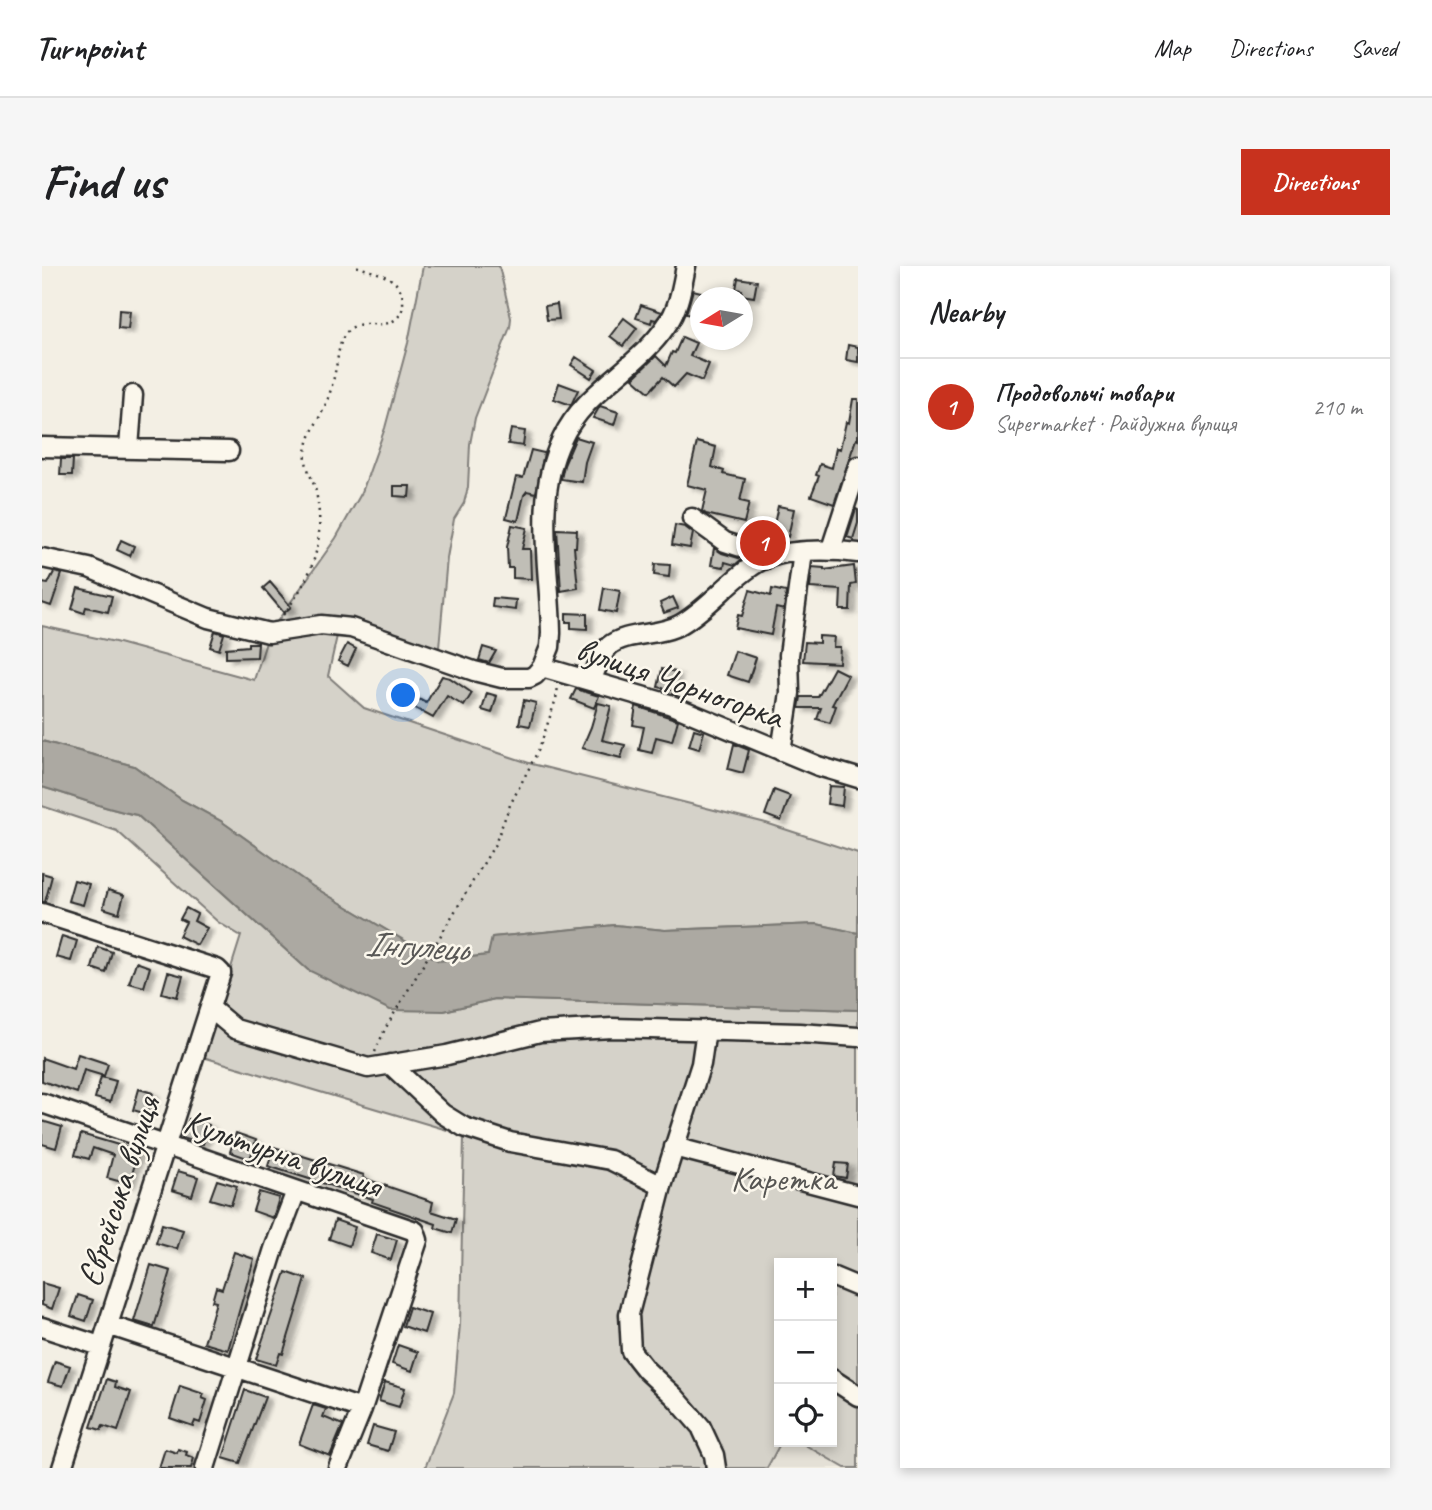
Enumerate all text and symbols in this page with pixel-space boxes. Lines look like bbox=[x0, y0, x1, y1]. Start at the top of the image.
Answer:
text: Turnpoint bbox=[35, 27, 143, 69]
text: Map bbox=[1154, 33, 1191, 63]
text: Directions bbox=[1229, 33, 1312, 63]
text: Saved bbox=[1350, 33, 1397, 63]
button: Directions bbox=[1241, 149, 1390, 215]
text: Find us bbox=[42, 151, 164, 213]
north arrow bbox=[690, 287, 753, 350]
text: Nearby bbox=[928, 293, 1004, 331]
text: Продовольчі товари bbox=[995, 376, 1173, 409]
text: 1 bbox=[946, 393, 956, 422]
text: 210 m bbox=[1313, 393, 1362, 422]
text: Supermarket · Райдужна вулиця bbox=[995, 409, 1236, 438]
pin: 1 bbox=[740, 517, 786, 569]
street label: вулиця Чорногорка bbox=[571, 626, 792, 740]
your location bbox=[386, 678, 420, 712]
water label: Інгулець bbox=[364, 919, 473, 972]
street label: Єврейська вулиця bbox=[67, 1089, 171, 1292]
street label: Культурна вулиця bbox=[178, 1099, 390, 1209]
park label: Каретка bbox=[731, 1156, 838, 1201]
map controls bbox=[774, 1258, 837, 1447]
button: + bbox=[774, 1258, 837, 1321]
button: − bbox=[774, 1321, 837, 1384]
button: locate bbox=[774, 1384, 837, 1447]

